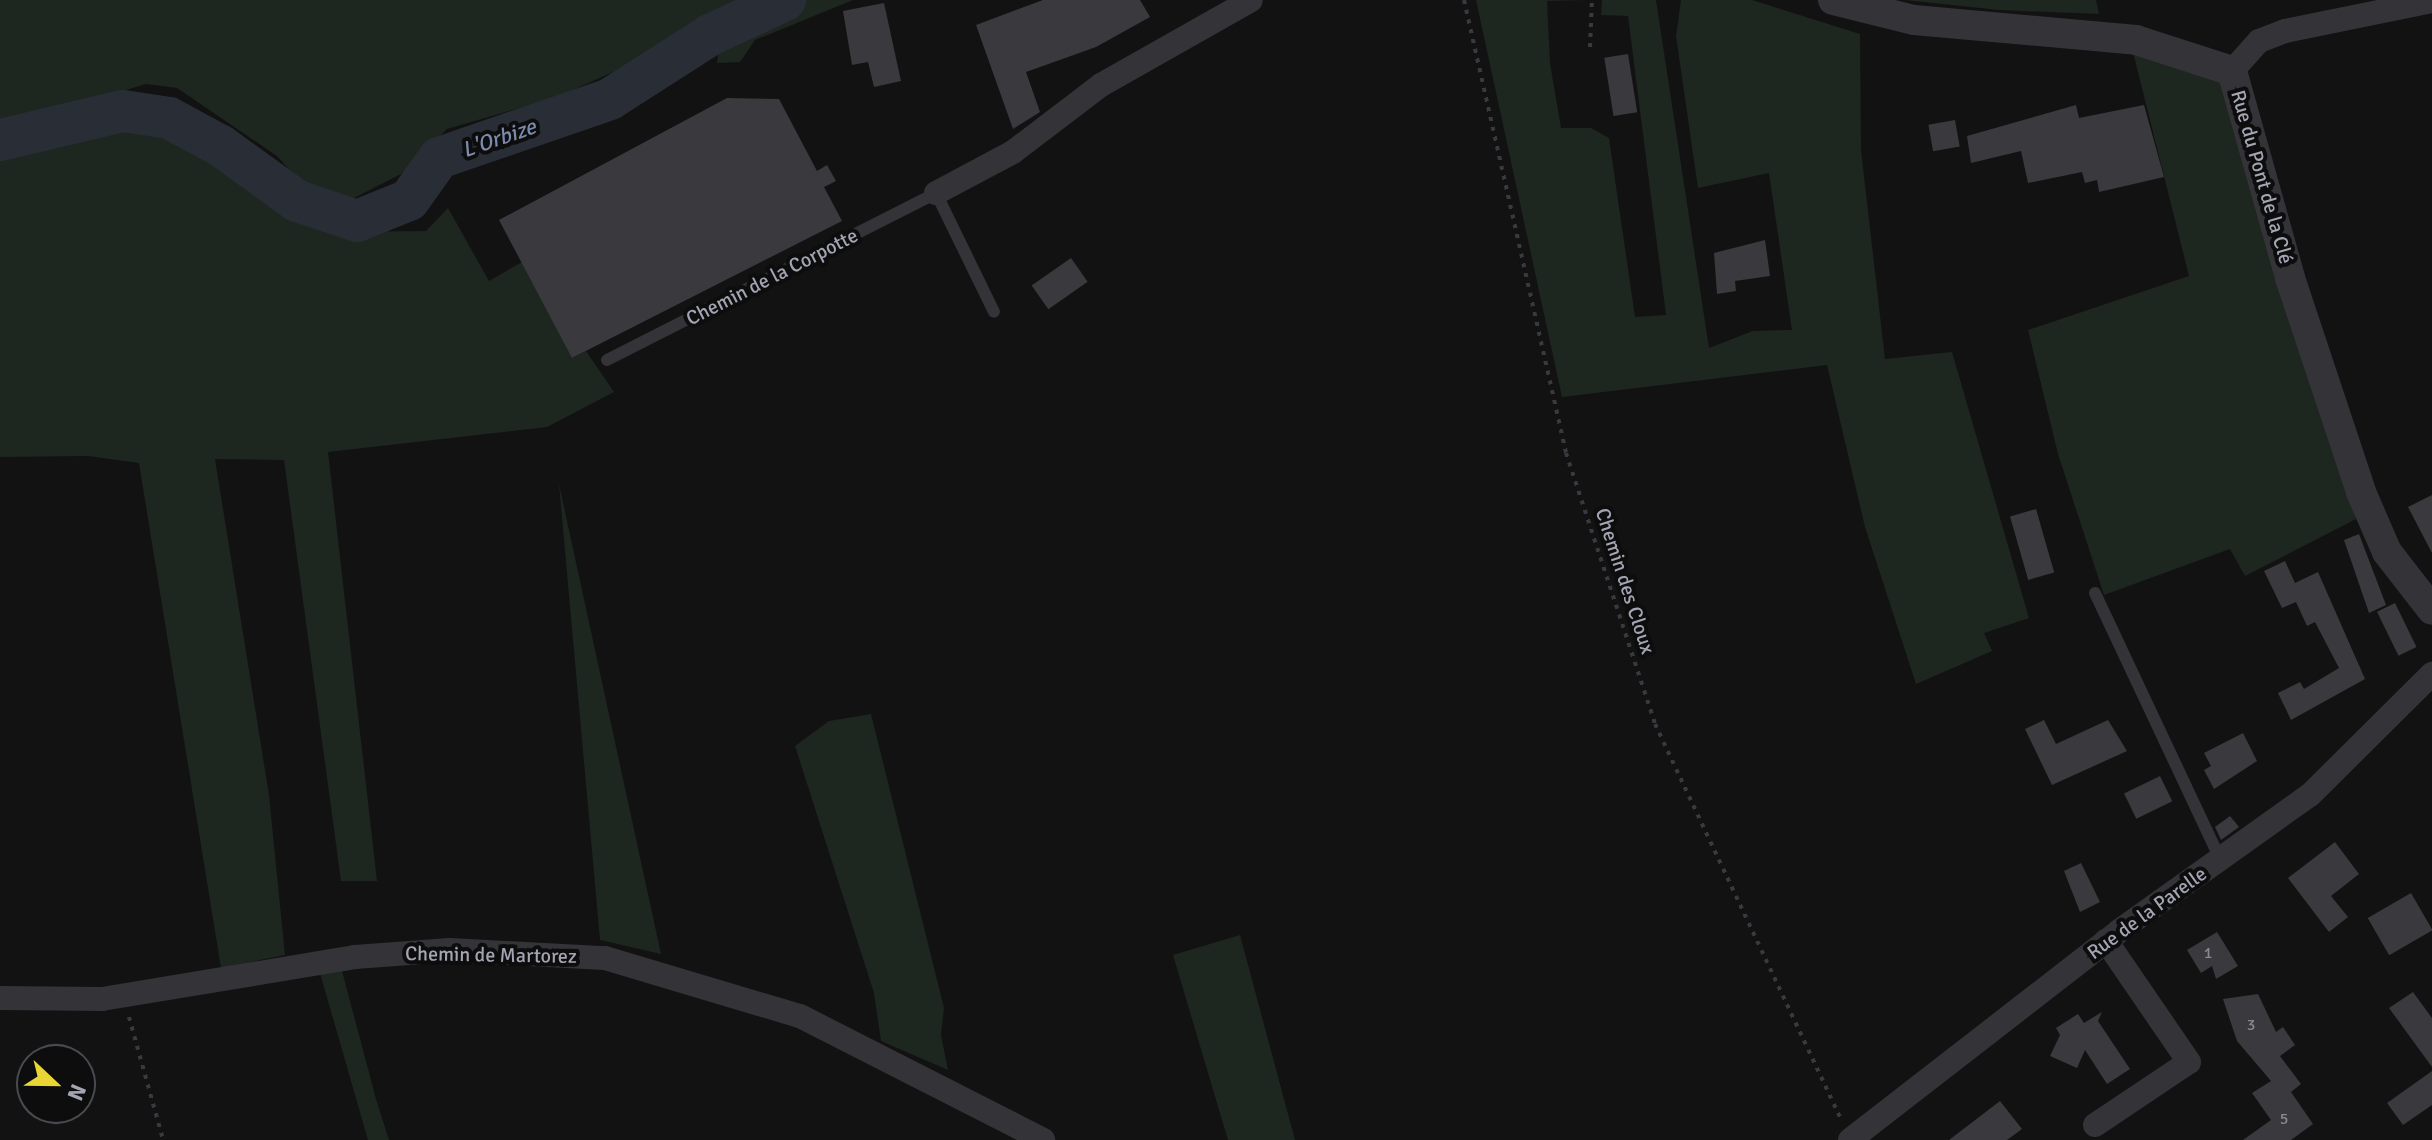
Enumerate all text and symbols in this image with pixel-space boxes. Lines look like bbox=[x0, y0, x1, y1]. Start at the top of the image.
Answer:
street label: Rue du Pont de la Clé bbox=[2226, 87, 2298, 267]
water label: L'Orbize bbox=[459, 113, 539, 163]
street label: Chemin de la Corpotte bbox=[682, 223, 862, 331]
street label: Chemin des Cloux bbox=[1590, 505, 1660, 657]
street label: Rue de la Parelle bbox=[2083, 862, 2211, 964]
street label: Chemin de Martorez bbox=[405, 942, 577, 968]
house number: 1 bbox=[2204, 943, 2212, 963]
house number: 3 bbox=[2247, 1015, 2255, 1035]
north arrow bbox=[16, 1044, 96, 1124]
text: N bbox=[61, 1080, 92, 1105]
house number: 5 bbox=[2280, 1109, 2288, 1129]

